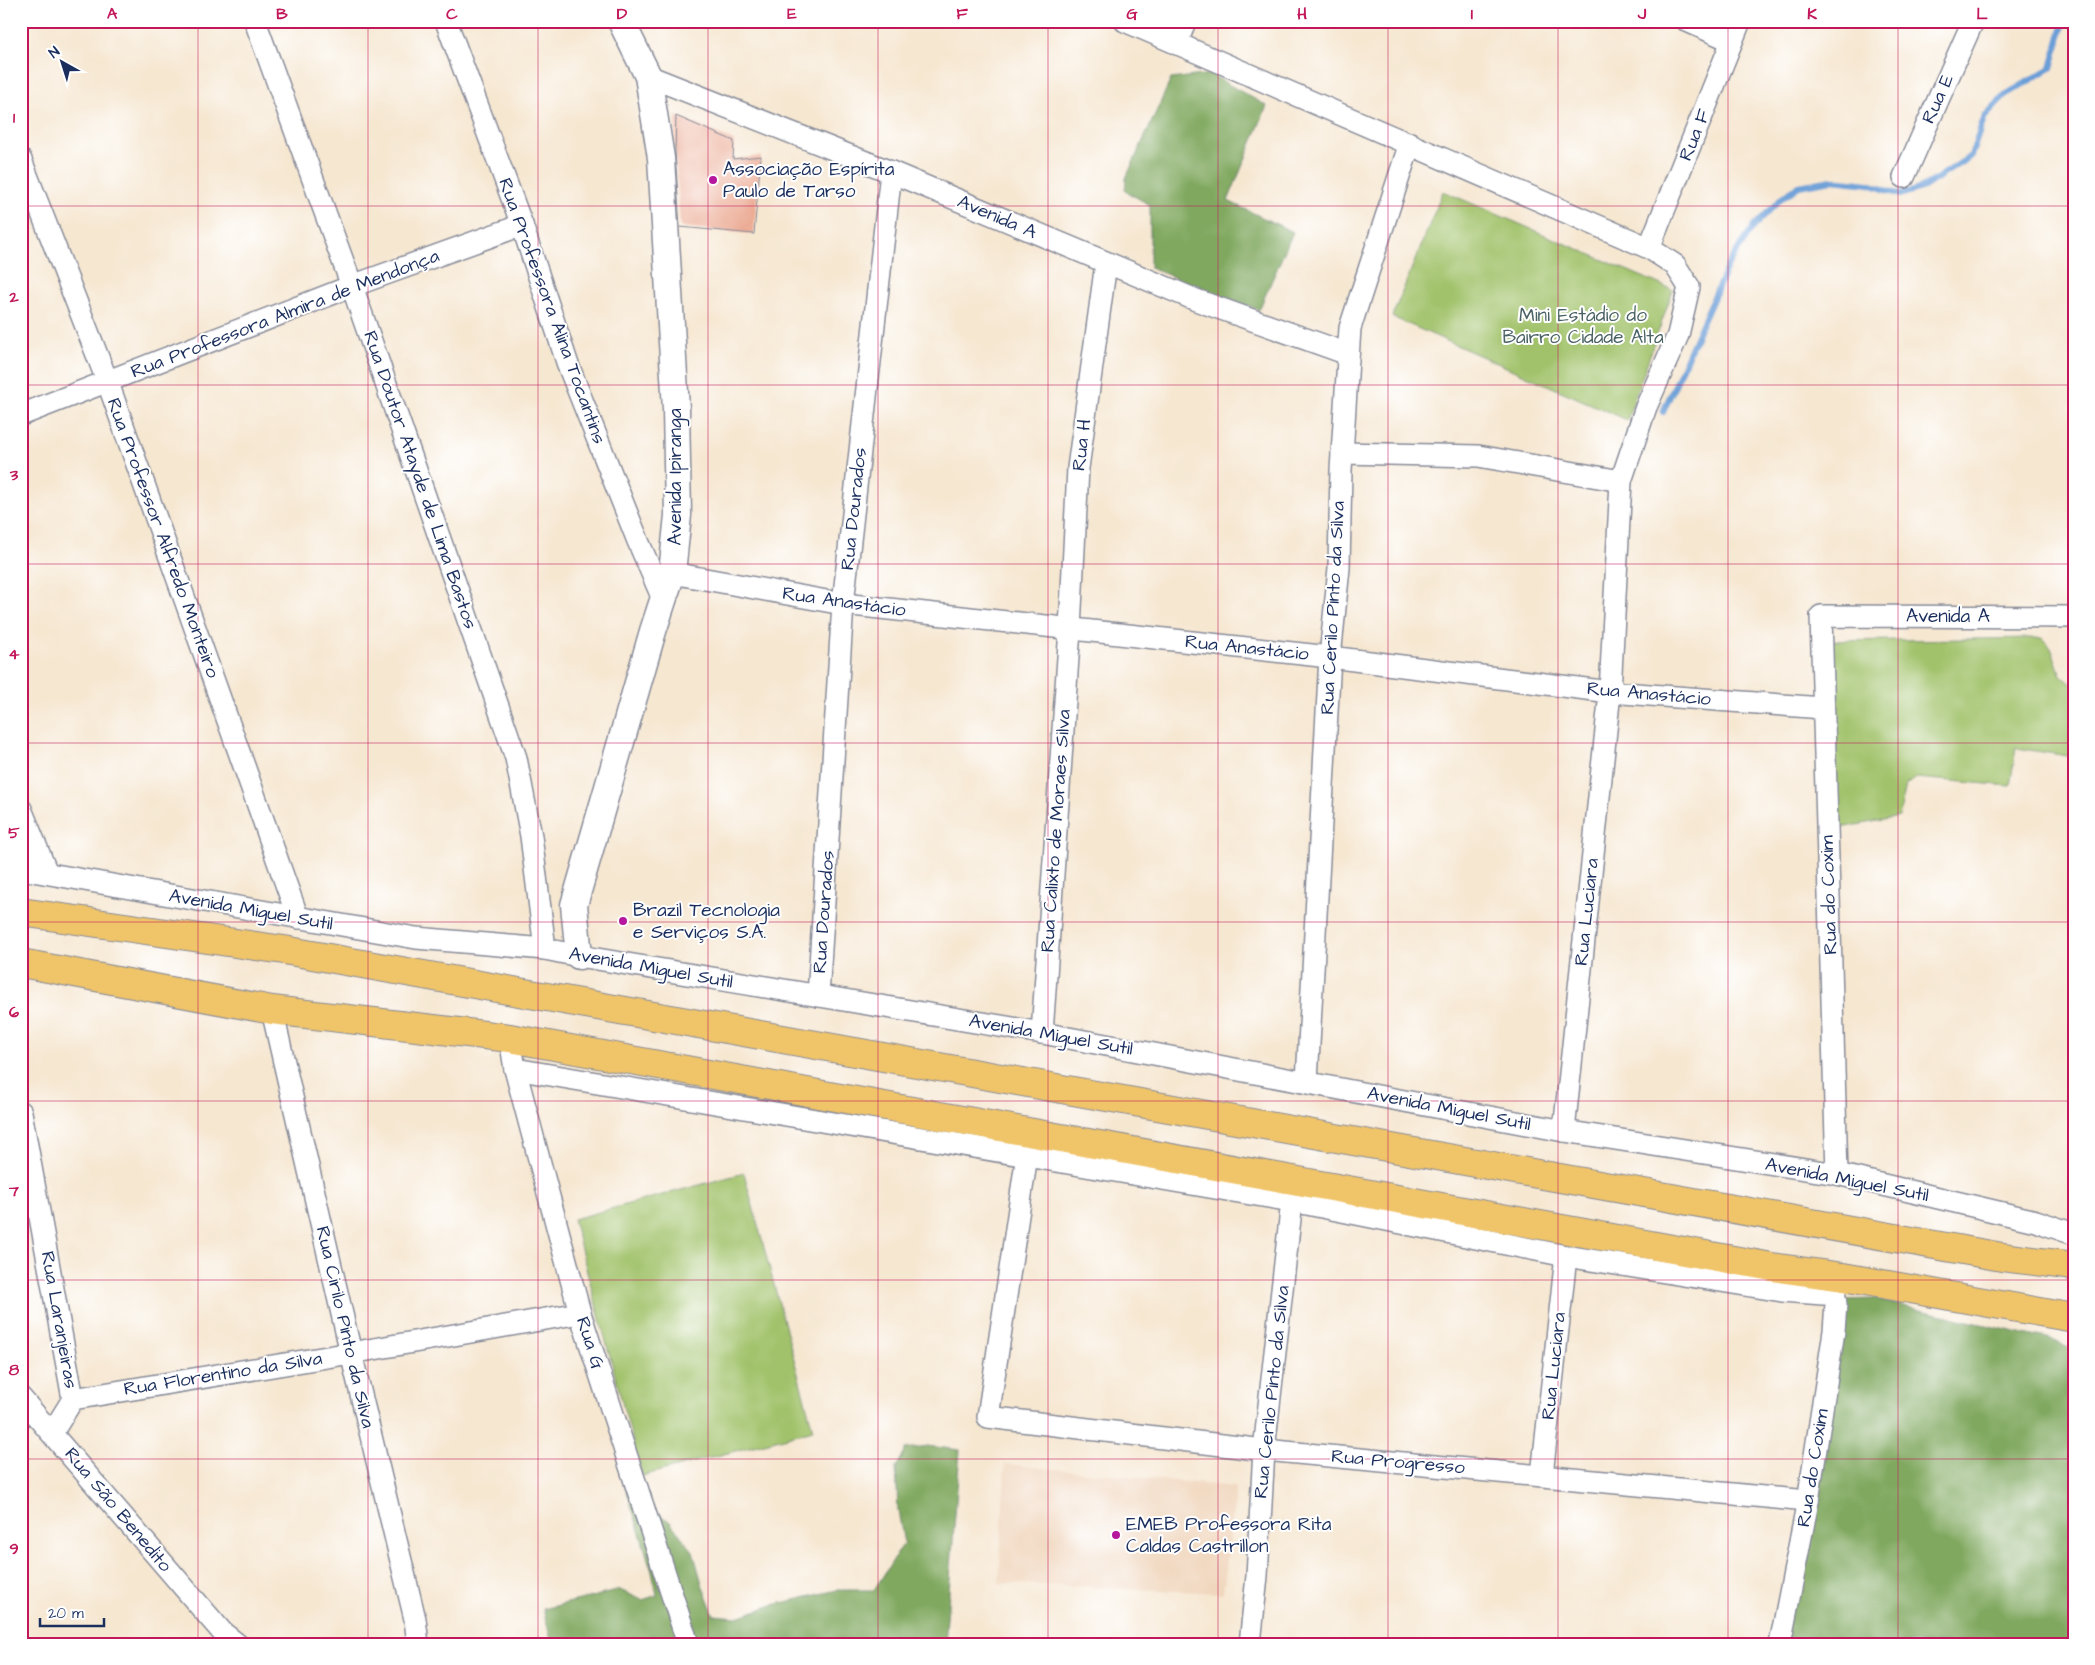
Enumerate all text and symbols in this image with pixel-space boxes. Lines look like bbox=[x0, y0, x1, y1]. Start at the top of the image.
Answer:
text: A bbox=[107, 3, 118, 25]
text: B bbox=[276, 3, 288, 25]
text: C bbox=[446, 3, 458, 25]
text: D bbox=[617, 3, 628, 25]
text: E bbox=[787, 3, 797, 25]
text: F bbox=[956, 3, 968, 25]
text: G bbox=[1126, 3, 1138, 25]
text: H bbox=[1297, 3, 1307, 25]
text: I bbox=[1471, 3, 1473, 25]
text: J bbox=[1637, 3, 1647, 25]
text: K bbox=[1807, 3, 1817, 25]
text: L bbox=[1976, 3, 1988, 25]
north arrow bbox=[38, 38, 88, 88]
text: N bbox=[45, 42, 64, 63]
street label: Rua E bbox=[1915, 70, 1961, 128]
street label: Rua F bbox=[1672, 105, 1718, 165]
text: 1 bbox=[13, 107, 16, 129]
place label: Associação Espírita Paulo de Tarso bbox=[723, 156, 895, 205]
street label: Rua Professora Alina Tocantins bbox=[491, 174, 613, 448]
marker: Associação Espírita Paulo de Tarso bbox=[707, 174, 719, 186]
street label: Avenida A bbox=[953, 188, 1041, 246]
street label: Rua Professora Almira de Mendonça bbox=[127, 242, 443, 385]
text: 2 bbox=[8, 286, 19, 308]
park label: Mini Estádio do Bairro Cidade Alta bbox=[1502, 302, 1664, 351]
street label: Rua Doutor Atayde de Lima Bastos bbox=[355, 327, 484, 633]
street label: Rua Professor Alfredo Monteiro bbox=[100, 394, 226, 682]
street label: Avenida Ipiranga bbox=[662, 408, 690, 546]
street label: Rua H bbox=[1065, 418, 1099, 472]
street label: Rua Dourados bbox=[834, 446, 874, 572]
text: 3 bbox=[9, 464, 19, 486]
street label: Rua Cerilo Pinto da Silva bbox=[1314, 500, 1352, 716]
street label: Rua Anastácio bbox=[781, 580, 908, 624]
street label: Avenida A bbox=[1906, 603, 1990, 630]
street label: Rua Anastácio bbox=[1184, 628, 1311, 668]
text: 4 bbox=[9, 643, 20, 665]
street label: Rua Anastácio bbox=[1586, 675, 1712, 713]
street label: Rua Calixto de Moraes Silva bbox=[1034, 708, 1078, 953]
text: 5 bbox=[8, 822, 20, 844]
street label: Rua do Coxim bbox=[1813, 835, 1845, 955]
street label: Rua Dourados bbox=[806, 850, 842, 974]
street label: Rua Luciara bbox=[1568, 857, 1606, 967]
street label: Avenida Miguel Sutil bbox=[167, 882, 335, 939]
place label: Brazil Tecnologia e Serviços S.A. bbox=[633, 897, 780, 946]
marker: Brazil Tecnologia e Serviços S.A. bbox=[617, 915, 629, 927]
street label: Avenida Miguel Sutil bbox=[567, 940, 735, 997]
text: 6 bbox=[9, 1001, 19, 1023]
street label: Avenida Miguel Sutil bbox=[967, 1007, 1135, 1064]
street label: Avenida Miguel Sutil bbox=[1365, 1080, 1533, 1139]
street label: Avenida Miguel Sutil bbox=[1763, 1151, 1931, 1210]
text: 7 bbox=[8, 1180, 19, 1202]
street label: Rua Cirilo Pinto da Silva bbox=[309, 1223, 381, 1431]
street label: Rua Laranjeiras bbox=[34, 1249, 84, 1391]
street label: Rua Cerilo Pinto da Silva bbox=[1247, 1284, 1297, 1500]
street label: Rua Luciara bbox=[1535, 1311, 1573, 1421]
street label: Rua G bbox=[569, 1313, 611, 1373]
street label: Rua Florentino da Silva bbox=[122, 1345, 324, 1403]
text: 8 bbox=[9, 1359, 20, 1381]
street label: Rua do Coxim bbox=[1790, 1407, 1836, 1529]
street label: Rua São Benedito bbox=[58, 1442, 178, 1578]
street label: Rua Progresso bbox=[1330, 1443, 1466, 1482]
place label: EMEB Professora Rita Caldas Castrillon bbox=[1126, 1511, 1332, 1560]
marker: EMEB Professora Rita Caldas Castrillon bbox=[1110, 1529, 1122, 1541]
text: 9 bbox=[9, 1538, 19, 1560]
scale bar bbox=[40, 1595, 104, 1627]
text: 20 m bbox=[48, 1603, 84, 1624]

